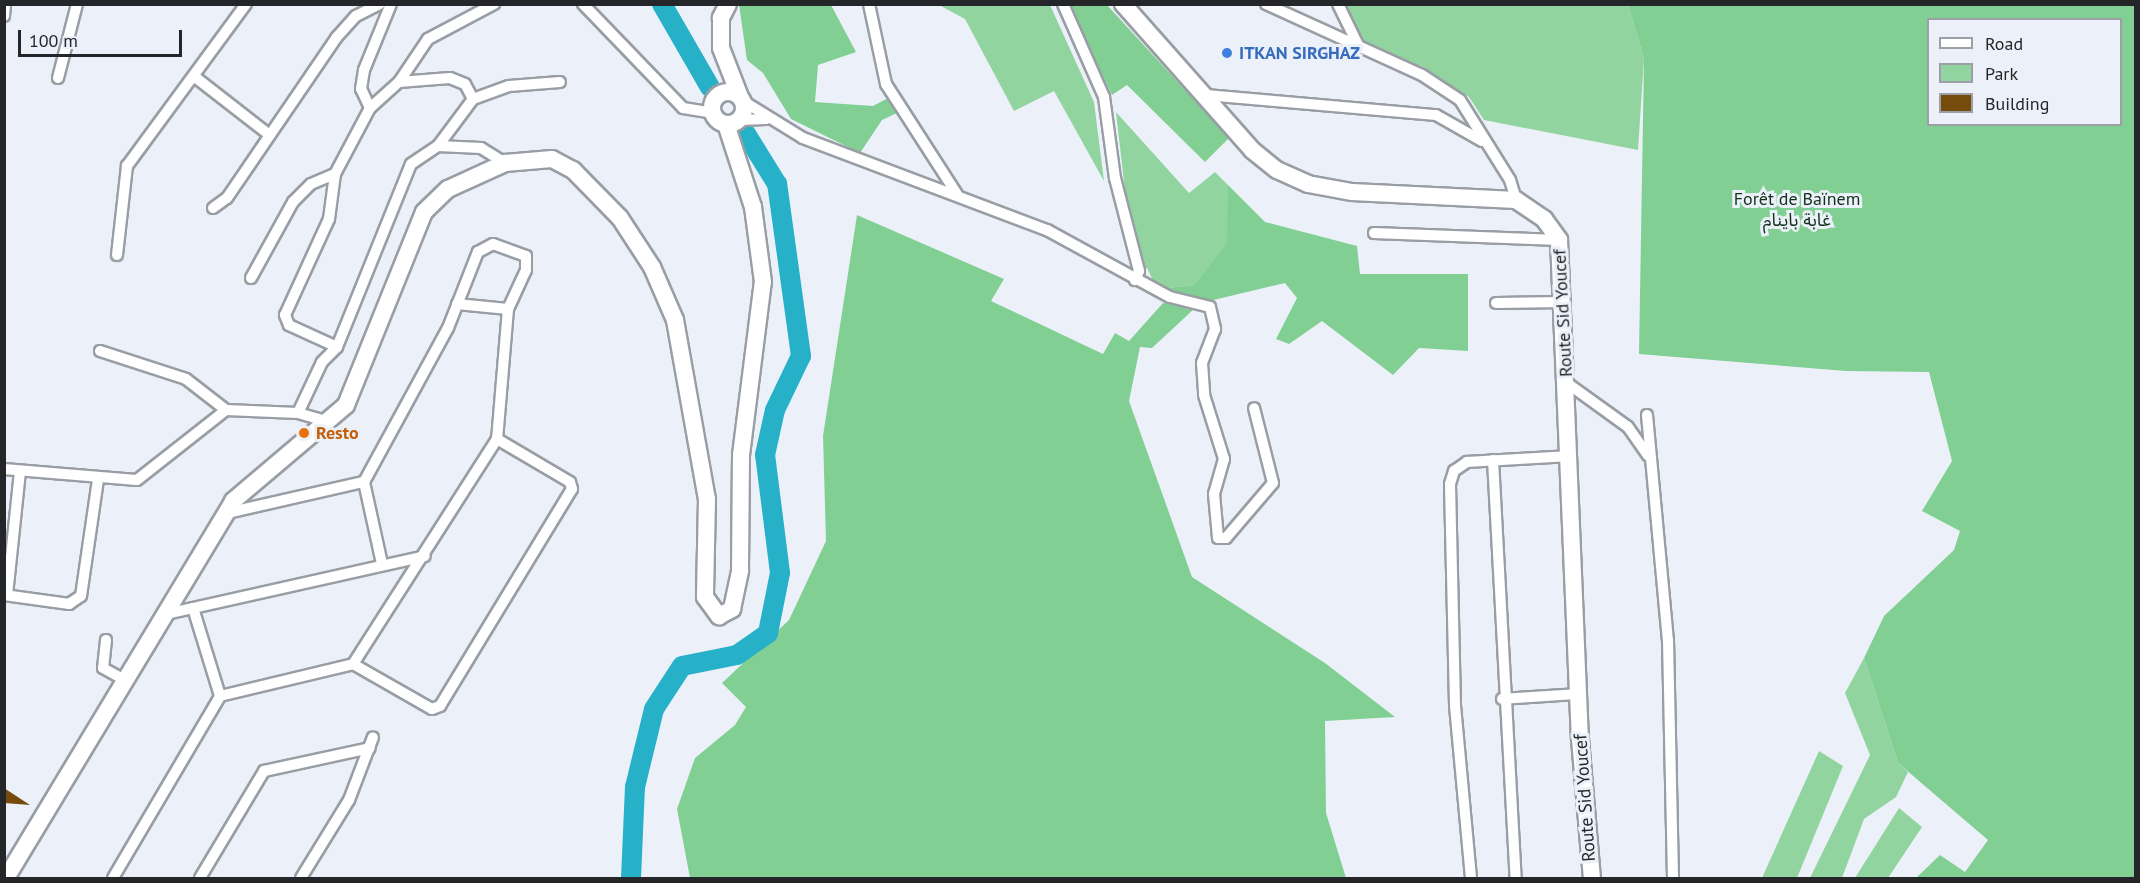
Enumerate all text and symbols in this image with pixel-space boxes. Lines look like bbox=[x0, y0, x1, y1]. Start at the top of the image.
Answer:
scale bar bbox=[21, 18, 184, 56]
legend bbox=[1927, 18, 2122, 126]
text: 100 m bbox=[29, 29, 78, 52]
text: Road bbox=[1985, 32, 2023, 55]
place label: ITKAN SIRGHAZ bbox=[1239, 42, 1360, 64]
marker: ITKAN SIRGHAZ bbox=[1220, 46, 1234, 60]
text: Park bbox=[1985, 62, 2018, 85]
text: Building bbox=[1985, 92, 2049, 115]
park label: Forêt de Baïnem غابة باينام bbox=[1734, 189, 1860, 232]
street label: Route Sid Youcef bbox=[1549, 248, 1577, 378]
place label: Resto bbox=[316, 422, 359, 444]
marker: Resto bbox=[297, 426, 311, 440]
street label: Route Sid Youcef bbox=[1570, 733, 1600, 863]

